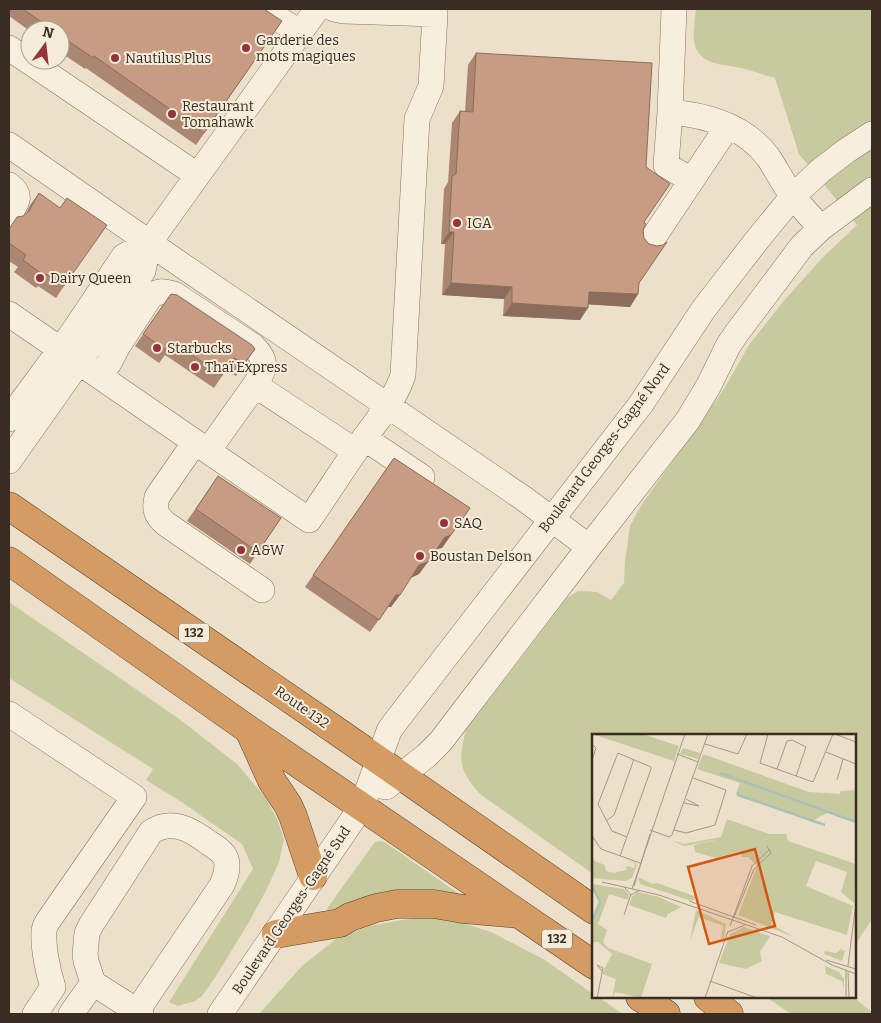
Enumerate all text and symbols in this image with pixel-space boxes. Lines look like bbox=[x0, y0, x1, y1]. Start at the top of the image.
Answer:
north arrow bbox=[20, 20, 70, 70]
text: N bbox=[41, 23, 56, 43]
place label: Garderie des mots magiques bbox=[256, 32, 356, 65]
marker: Garderie des mots magiques bbox=[240, 42, 252, 54]
place label: Nautilus Plus bbox=[125, 50, 211, 67]
marker: Nautilus Plus bbox=[109, 52, 121, 64]
place label: Restaurant Tomahawk bbox=[182, 98, 254, 131]
marker: Restaurant Tomahawk bbox=[166, 108, 178, 120]
place label: IGA bbox=[467, 215, 492, 232]
marker: IGA bbox=[451, 217, 463, 229]
place label: Dairy Queen bbox=[50, 270, 132, 287]
marker: Dairy Queen bbox=[34, 272, 46, 284]
place label: Starbucks bbox=[167, 340, 232, 357]
marker: Starbucks bbox=[151, 342, 163, 354]
place label: Thaï Express bbox=[205, 359, 287, 376]
marker: Thaï Express bbox=[189, 361, 201, 373]
street label: Boulevard Georges-Gagné Nord bbox=[535, 361, 673, 536]
place label: SAQ bbox=[454, 515, 483, 532]
marker: SAQ bbox=[438, 517, 450, 529]
place label: A&W bbox=[251, 542, 285, 559]
marker: A&W bbox=[235, 544, 247, 556]
place label: Boustan Delson bbox=[430, 548, 532, 565]
marker: Boustan Delson bbox=[414, 550, 426, 562]
road number: 132 bbox=[179, 624, 209, 642]
street label: Route 132 bbox=[271, 683, 332, 732]
inset map bbox=[592, 734, 856, 998]
street label: Boulevard Georges-Gagné Sud bbox=[229, 823, 354, 998]
road number: 132 bbox=[542, 930, 572, 949]

